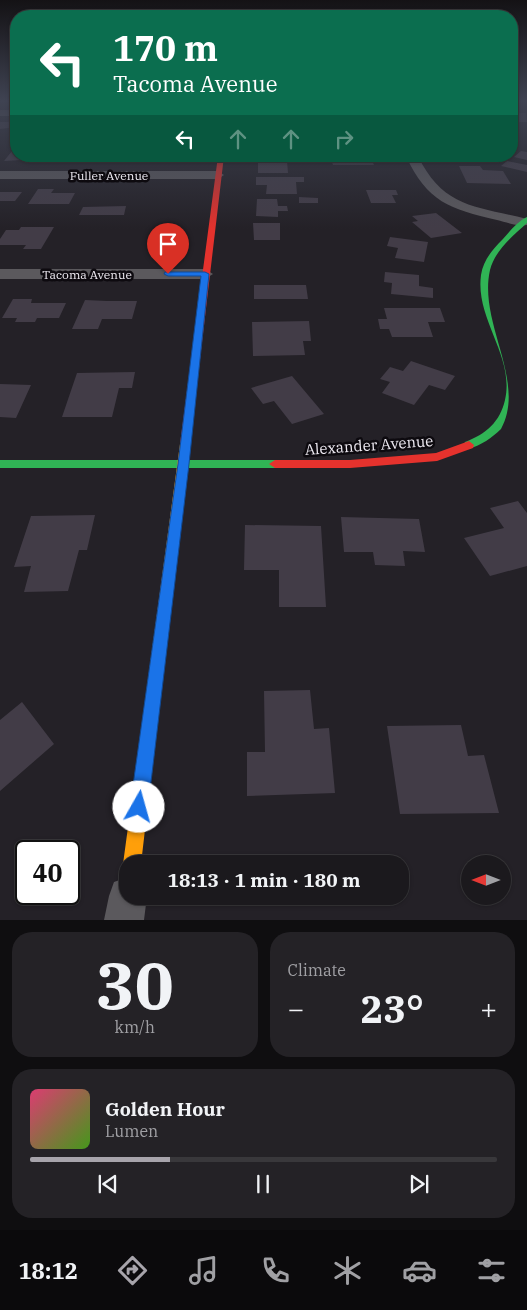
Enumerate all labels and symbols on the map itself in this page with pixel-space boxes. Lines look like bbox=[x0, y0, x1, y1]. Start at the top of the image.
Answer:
street label: Fuller Avenue bbox=[70, 168, 148, 183]
pin bbox=[147, 223, 189, 274]
street label: Tacoma Avenue bbox=[42, 267, 132, 282]
street label: Alexander Avenue bbox=[304, 431, 434, 459]
position arrow bbox=[112, 780, 164, 832]
speed limit sign: 40 bbox=[15, 840, 80, 905]
north arrow bbox=[461, 855, 511, 905]

